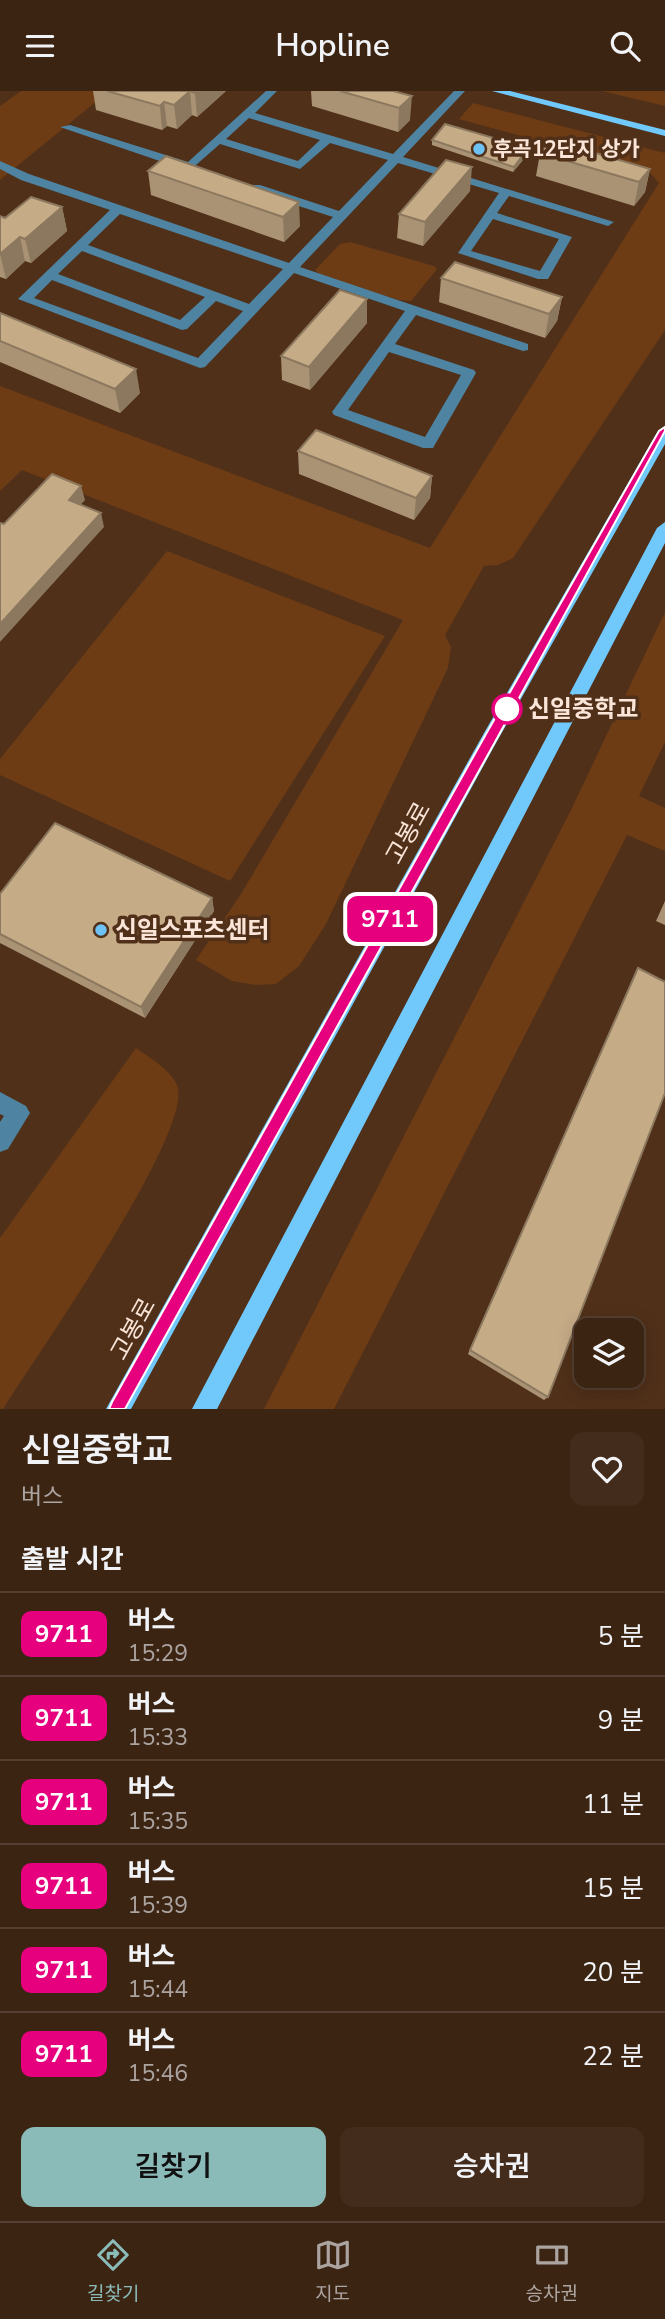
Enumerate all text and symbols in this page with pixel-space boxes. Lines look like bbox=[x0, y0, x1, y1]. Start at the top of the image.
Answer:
text: Hopline bbox=[275, 24, 390, 67]
icon: menu bbox=[21, 27, 59, 65]
icon: search bbox=[606, 27, 644, 65]
place label: 후곡12단지 상가 bbox=[493, 135, 640, 163]
marker: 후곡12단지 상가 bbox=[471, 141, 487, 157]
place label: 신일중학교 bbox=[528, 693, 638, 725]
marker: 신일중학교 bbox=[492, 694, 522, 724]
street label: 고봉로 bbox=[378, 796, 438, 870]
line badge: 9711 bbox=[341, 896, 439, 942]
text: 9711 bbox=[361, 903, 419, 935]
place label: 신일스포츠센터 bbox=[115, 914, 270, 946]
marker: 신일스포츠센터 bbox=[93, 922, 109, 938]
street label: 고봉로 bbox=[103, 1292, 163, 1366]
map controls bbox=[574, 1318, 644, 1388]
button: layers bbox=[574, 1318, 644, 1388]
text: 신일중학교 bbox=[21, 1428, 173, 1473]
button: heart bbox=[570, 1432, 644, 1506]
text: 버스 bbox=[21, 1481, 63, 1512]
text: 출발 시간 bbox=[21, 1542, 124, 1577]
text: 버스 bbox=[128, 1603, 175, 1638]
text: 9711 bbox=[35, 1618, 93, 1650]
text: 5 분 bbox=[598, 1619, 644, 1654]
text: 15:29 bbox=[128, 1638, 188, 1669]
text: 버스 bbox=[128, 1687, 175, 1722]
text: 9711 bbox=[35, 1702, 93, 1734]
text: 9 분 bbox=[598, 1703, 644, 1738]
text: 15:33 bbox=[128, 1722, 188, 1753]
text: 버스 bbox=[128, 1771, 175, 1806]
text: 9711 bbox=[35, 1786, 93, 1818]
text: 11 분 bbox=[582, 1787, 644, 1822]
text: 15:35 bbox=[128, 1806, 188, 1837]
text: 버스 bbox=[128, 1855, 175, 1890]
text: 9711 bbox=[35, 1870, 93, 1902]
text: 15 분 bbox=[582, 1871, 644, 1906]
text: 15:39 bbox=[128, 1890, 188, 1921]
text: 버스 bbox=[128, 1939, 175, 1974]
text: 9711 bbox=[35, 1954, 93, 1986]
text: 20 분 bbox=[582, 1955, 644, 1990]
text: 15:44 bbox=[128, 1974, 188, 2005]
text: 버스 bbox=[128, 2023, 175, 2058]
text: 9711 bbox=[35, 2038, 93, 2070]
text: 22 분 bbox=[582, 2039, 644, 2074]
text: 15:46 bbox=[128, 2058, 188, 2089]
button: 길찾기 bbox=[21, 2127, 326, 2207]
button: 승차권 bbox=[340, 2127, 644, 2207]
tab: 길찾기 bbox=[87, 2236, 139, 2307]
tab: 지도 bbox=[314, 2236, 352, 2307]
tab: 승차권 bbox=[526, 2236, 578, 2307]

